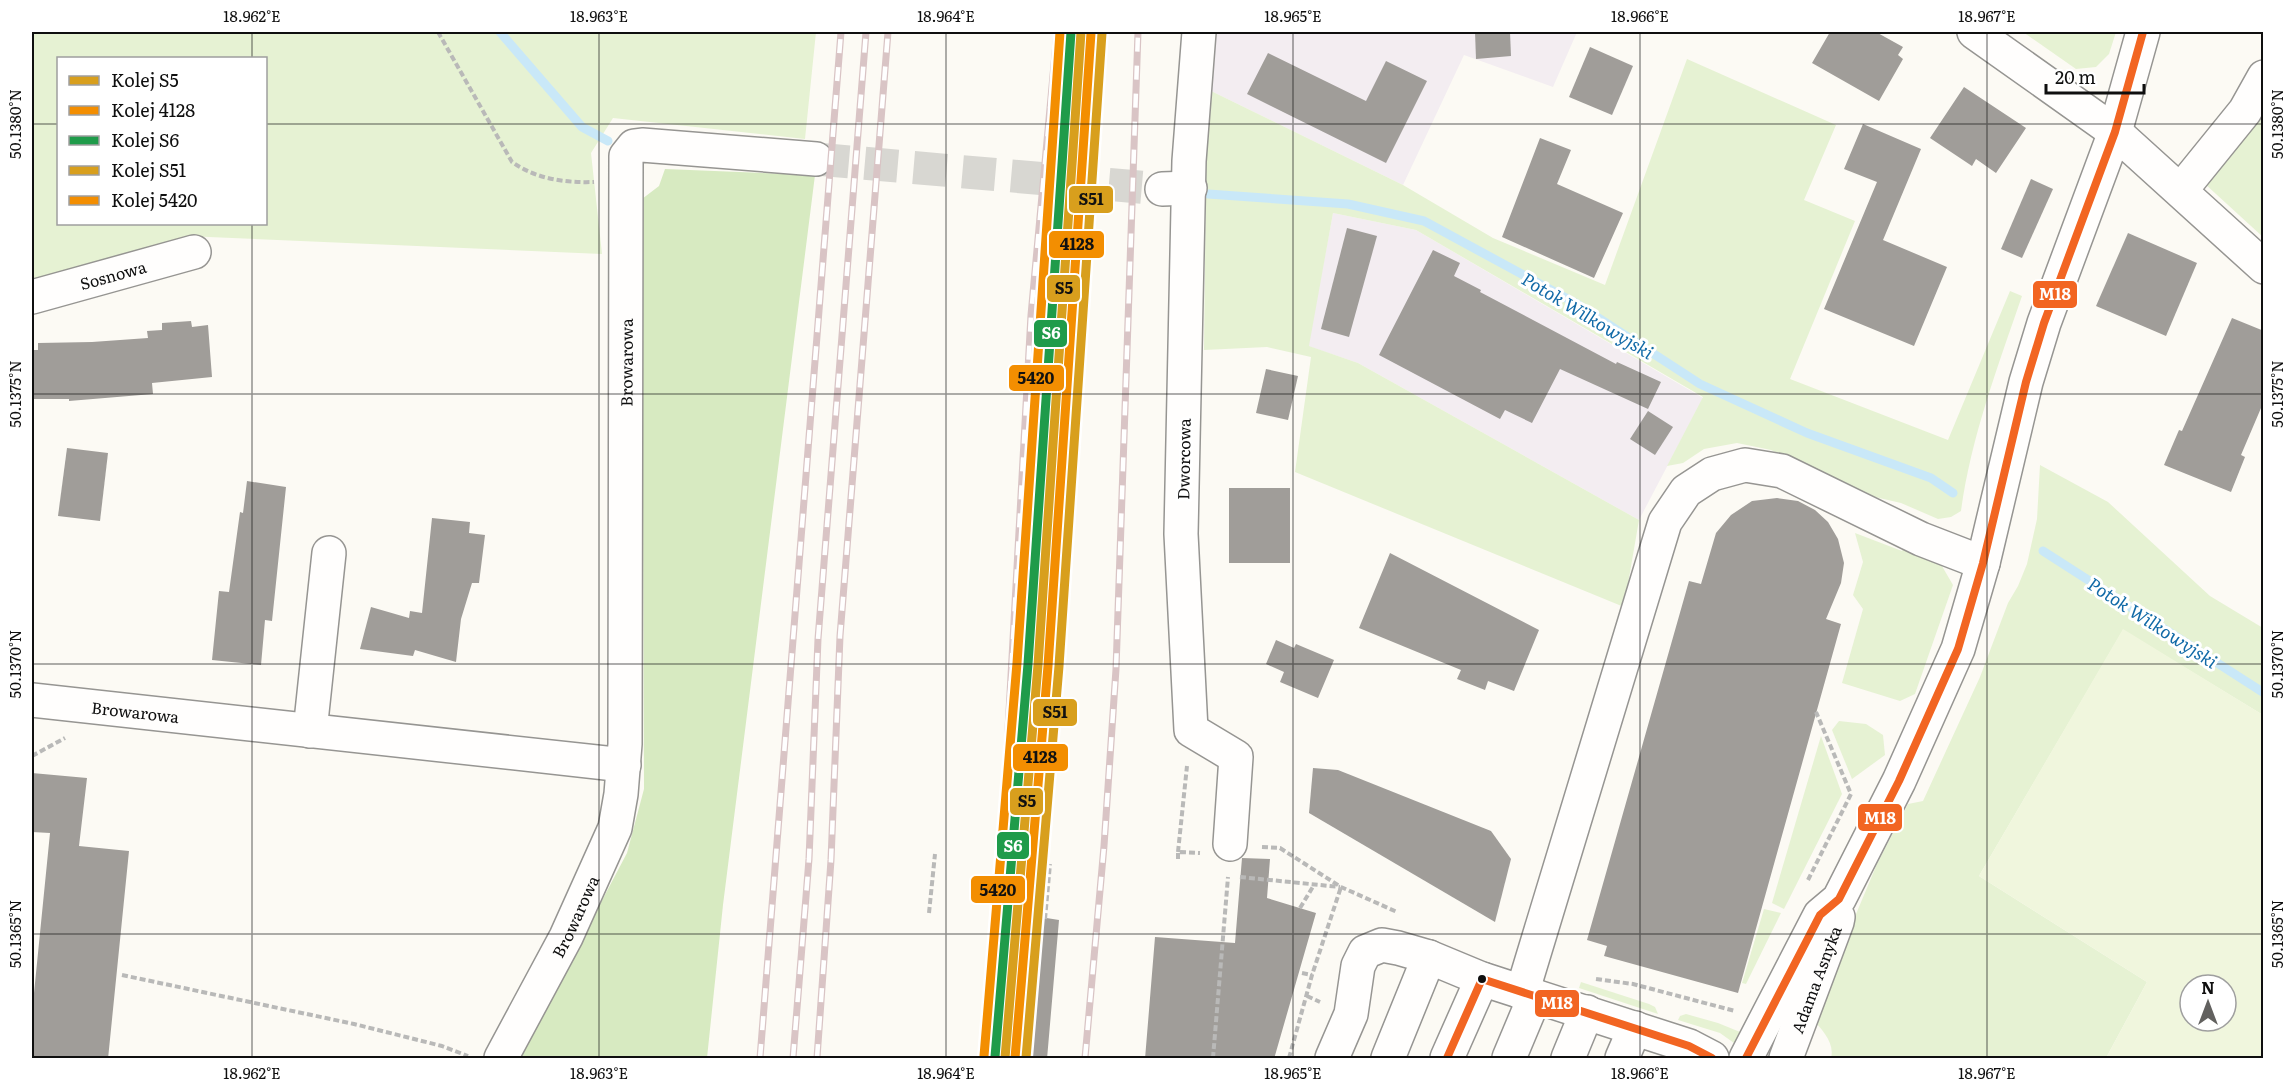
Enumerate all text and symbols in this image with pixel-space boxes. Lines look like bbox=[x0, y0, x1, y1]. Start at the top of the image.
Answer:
text: 18.962°E bbox=[223, 4, 281, 27]
text: 18.963°E bbox=[570, 4, 628, 27]
text: 18.964°E bbox=[917, 4, 975, 27]
text: 18.965°E bbox=[1264, 4, 1322, 27]
text: 18.966°E bbox=[1611, 4, 1669, 27]
text: 18.967°E bbox=[1958, 4, 2016, 27]
legend bbox=[57, 57, 267, 225]
scale bar bbox=[2046, 57, 2144, 95]
text: 20 m bbox=[2055, 63, 2096, 90]
text: Kolej S5 bbox=[111, 66, 179, 93]
text: 50.1380°N bbox=[3, 89, 26, 159]
text: 50.1380°N bbox=[2265, 89, 2288, 159]
text: Kolej 4128 bbox=[111, 96, 195, 123]
text: Kolej S6 bbox=[111, 126, 180, 153]
text: Kolej S51 bbox=[111, 156, 186, 183]
line badge: S51 bbox=[1068, 185, 1114, 214]
text: Kolej 5420 bbox=[111, 186, 197, 213]
text: S51 bbox=[1078, 186, 1104, 210]
line badge: 4128 bbox=[1048, 230, 1105, 259]
text: 4128 bbox=[1060, 231, 1095, 255]
street label: Sosnowa bbox=[77, 254, 149, 295]
water label: Potok Wilkowyjski bbox=[1517, 265, 1660, 365]
line badge: S5 bbox=[1046, 274, 1081, 303]
text: S5 bbox=[1055, 275, 1074, 299]
line badge: M18 bbox=[2032, 280, 2078, 309]
text: M18 bbox=[2039, 281, 2071, 305]
street label: Browarowa bbox=[614, 318, 638, 407]
line badge: S6 bbox=[1033, 319, 1068, 348]
text: S6 bbox=[1041, 320, 1061, 344]
text: 50.1375°N bbox=[3, 360, 26, 428]
text: 50.1375°N bbox=[2265, 360, 2288, 428]
line badge: 5420 bbox=[1008, 364, 1065, 392]
text: 5420 bbox=[1018, 365, 1055, 389]
street label: Dworcowa bbox=[1170, 418, 1196, 500]
water label: Potok Wilkowyjski bbox=[2083, 570, 2224, 674]
text: 50.1370°N bbox=[3, 630, 26, 698]
text: 50.1370°N bbox=[2265, 630, 2288, 698]
street label: Browarowa bbox=[90, 695, 181, 728]
line badge: S51 bbox=[1032, 698, 1078, 727]
text: S51 bbox=[1042, 699, 1068, 723]
line badge: 4128 bbox=[1012, 743, 1069, 772]
text: 4128 bbox=[1023, 744, 1058, 768]
line badge: S5 bbox=[1009, 787, 1044, 816]
text: S5 bbox=[1018, 788, 1037, 812]
line badge: M18 bbox=[1857, 803, 1903, 832]
text: M18 bbox=[1864, 805, 1896, 829]
line badge: S6 bbox=[996, 831, 1030, 860]
text: S6 bbox=[1003, 833, 1023, 857]
street label: Browarowa bbox=[545, 871, 604, 962]
line badge: 5420 bbox=[970, 875, 1026, 904]
text: 5420 bbox=[980, 877, 1017, 901]
text: 50.1365°N bbox=[3, 900, 26, 968]
text: 50.1365°N bbox=[2265, 900, 2288, 968]
street label: Adama Asnyka bbox=[1784, 922, 1847, 1037]
unlabelled marker bbox=[1476, 973, 1488, 985]
north arrow bbox=[2178, 973, 2238, 1033]
text: N bbox=[2201, 975, 2215, 999]
line badge: M18 bbox=[1534, 989, 1580, 1018]
text: M18 bbox=[1541, 990, 1573, 1014]
text: 18.962°E bbox=[223, 1061, 281, 1084]
text: 18.963°E bbox=[570, 1061, 628, 1084]
text: 18.964°E bbox=[917, 1061, 975, 1084]
text: 18.965°E bbox=[1264, 1061, 1322, 1084]
text: 18.966°E bbox=[1611, 1061, 1669, 1084]
text: 18.967°E bbox=[1958, 1061, 2016, 1084]

